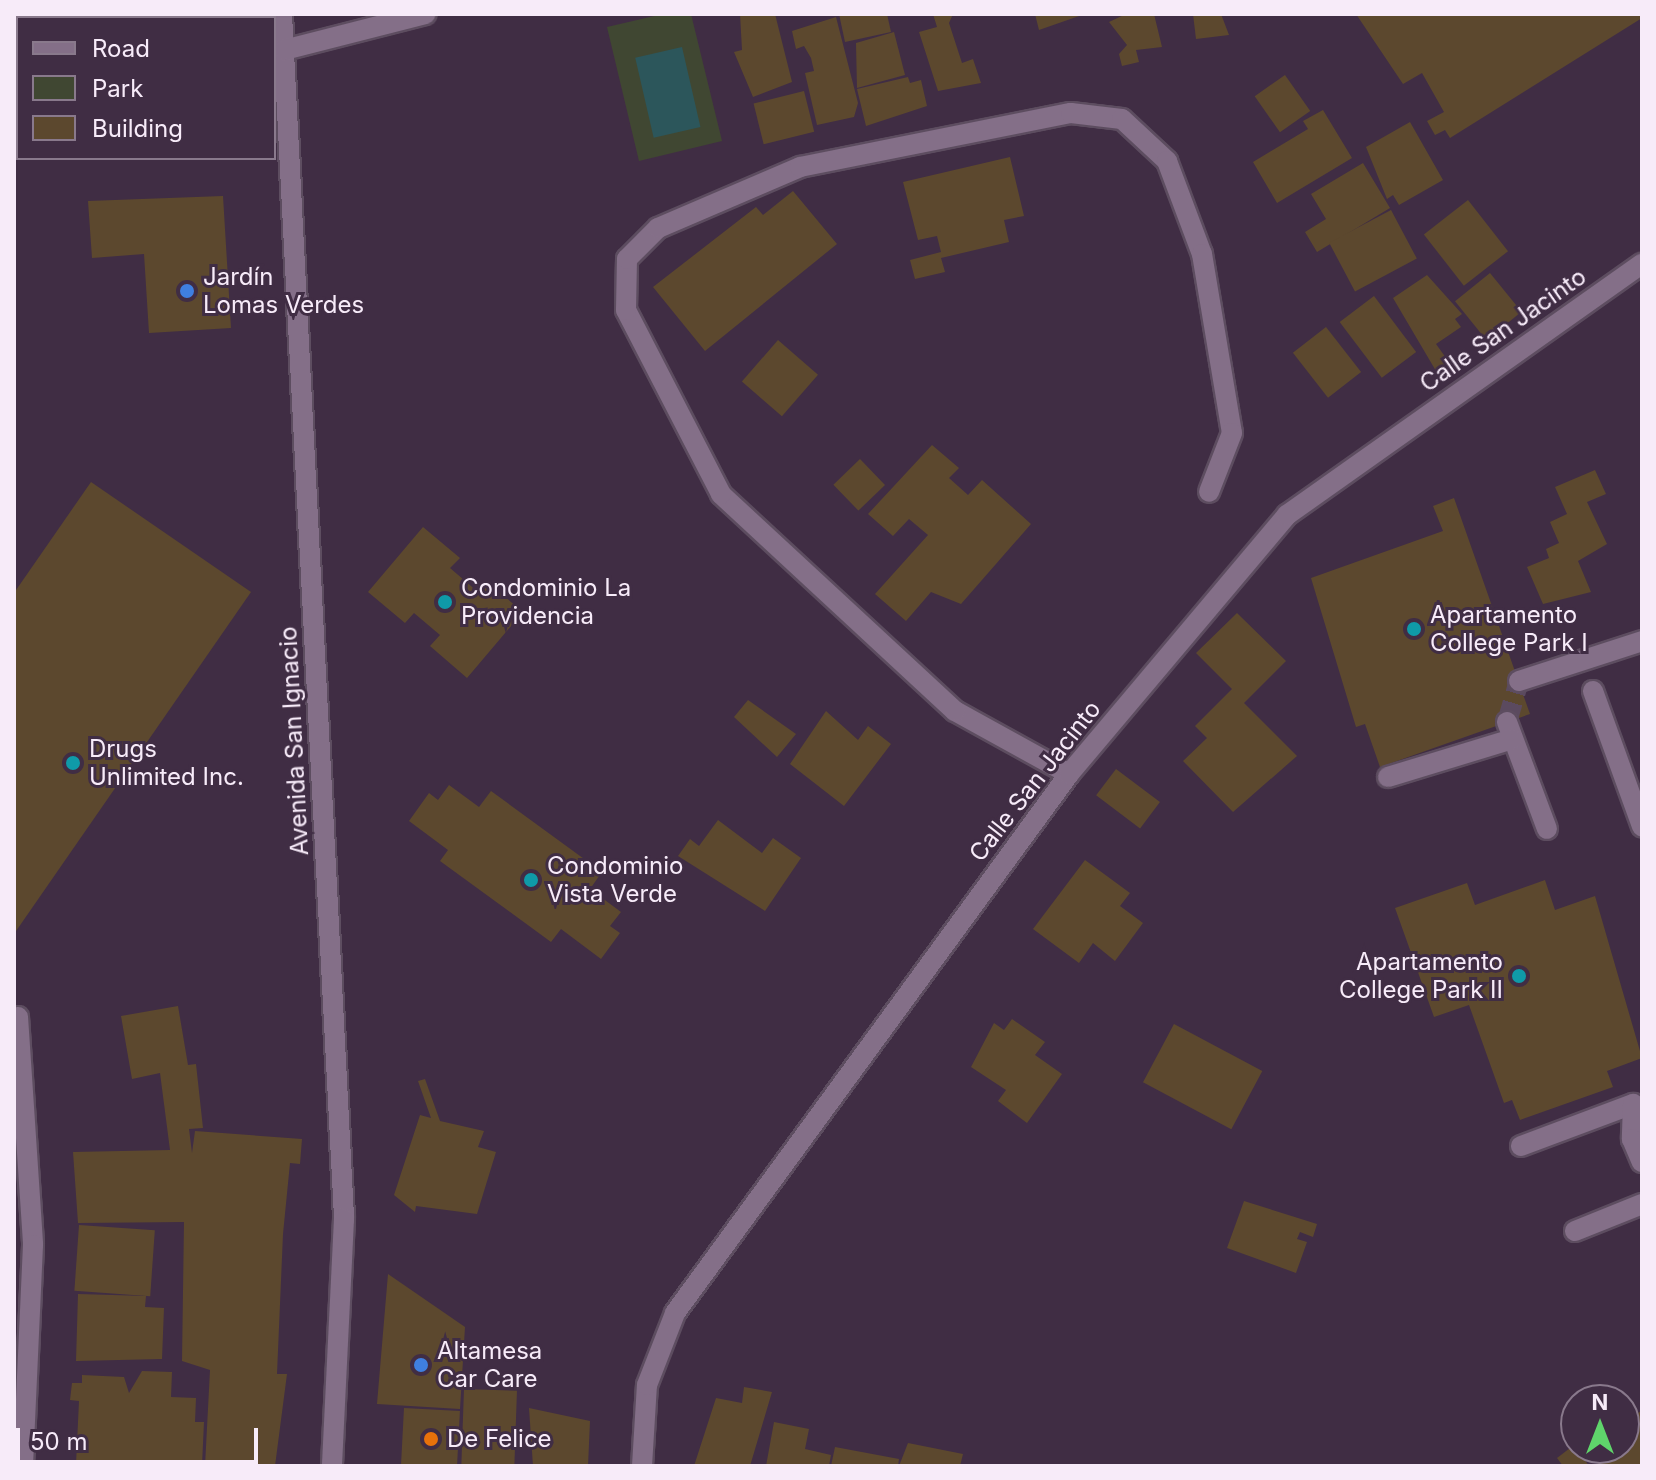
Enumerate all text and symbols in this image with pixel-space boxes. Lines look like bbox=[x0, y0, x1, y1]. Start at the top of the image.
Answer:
legend bbox=[16, 16, 276, 160]
text: Road bbox=[92, 34, 150, 63]
text: Park bbox=[92, 74, 143, 103]
text: Building bbox=[92, 114, 183, 143]
street label: Calle San Jacinto bbox=[1414, 262, 1592, 398]
place label: Jardín Lomas Verdes bbox=[203, 263, 364, 319]
marker: Jardín Lomas Verdes bbox=[178, 282, 196, 300]
place label: Condominio La Providencia bbox=[461, 574, 631, 630]
marker: Condominio La Providencia bbox=[436, 593, 454, 611]
place label: Apartamento College Park I bbox=[1430, 601, 1588, 657]
marker: Apartamento College Park I bbox=[1405, 620, 1423, 638]
street label: Avenida San Ignacio bbox=[274, 626, 314, 856]
street label: Calle San Jacinto bbox=[963, 695, 1107, 867]
place label: Drugs Unlimited Inc. bbox=[89, 735, 244, 791]
marker: Drugs Unlimited Inc. bbox=[64, 754, 82, 772]
place label: Condominio Vista Verde bbox=[547, 852, 683, 908]
marker: Condominio Vista Verde bbox=[522, 871, 540, 889]
place label: Apartamento College Park II bbox=[1339, 948, 1503, 1004]
marker: Apartamento College Park II bbox=[1510, 967, 1528, 985]
place label: Altamesa Car Care bbox=[437, 1337, 542, 1393]
marker: Altamesa Car Care bbox=[412, 1356, 430, 1374]
north arrow bbox=[1560, 1384, 1640, 1464]
text: N bbox=[1592, 1389, 1608, 1415]
scale bar bbox=[20, 1412, 262, 1462]
place label: De Felice bbox=[447, 1425, 552, 1453]
text: 50 m bbox=[30, 1427, 88, 1456]
marker: De Felice bbox=[422, 1430, 440, 1448]

